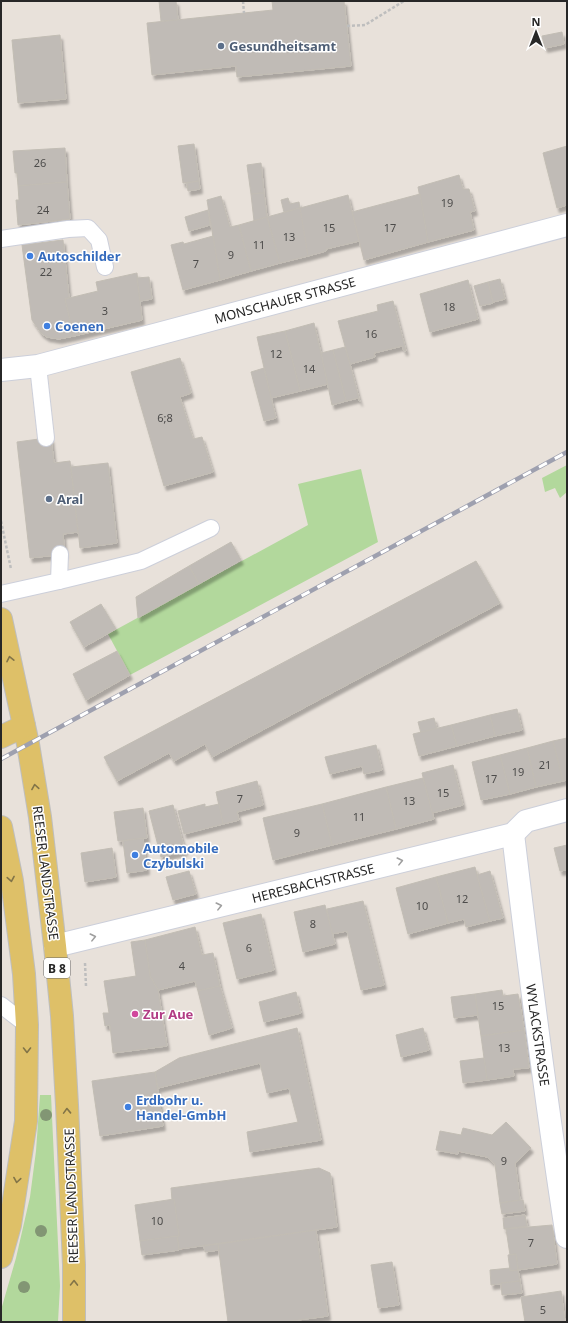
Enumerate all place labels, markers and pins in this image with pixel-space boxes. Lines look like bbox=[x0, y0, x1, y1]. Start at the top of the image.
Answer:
place label: Gesundheitsamt bbox=[229, 37, 337, 55]
marker: Gesundheitsamt bbox=[216, 41, 226, 51]
place label: Autoschilder bbox=[38, 247, 121, 265]
marker: Autoschilder bbox=[25, 251, 35, 261]
place label: Coenen bbox=[55, 317, 104, 335]
marker: Coenen bbox=[42, 321, 52, 331]
place label: Aral bbox=[57, 490, 83, 508]
marker: Aral bbox=[44, 494, 54, 504]
place label: Automobile Czybulski bbox=[143, 839, 219, 872]
marker: Automobile Czybulski bbox=[130, 850, 140, 860]
place label: Zur Aue bbox=[143, 1005, 194, 1023]
marker: Zur Aue bbox=[130, 1009, 140, 1019]
place label: Erdbohr u. Handel-GmbH bbox=[136, 1091, 226, 1124]
marker: Erdbohr u. Handel-GmbH bbox=[123, 1102, 133, 1112]

